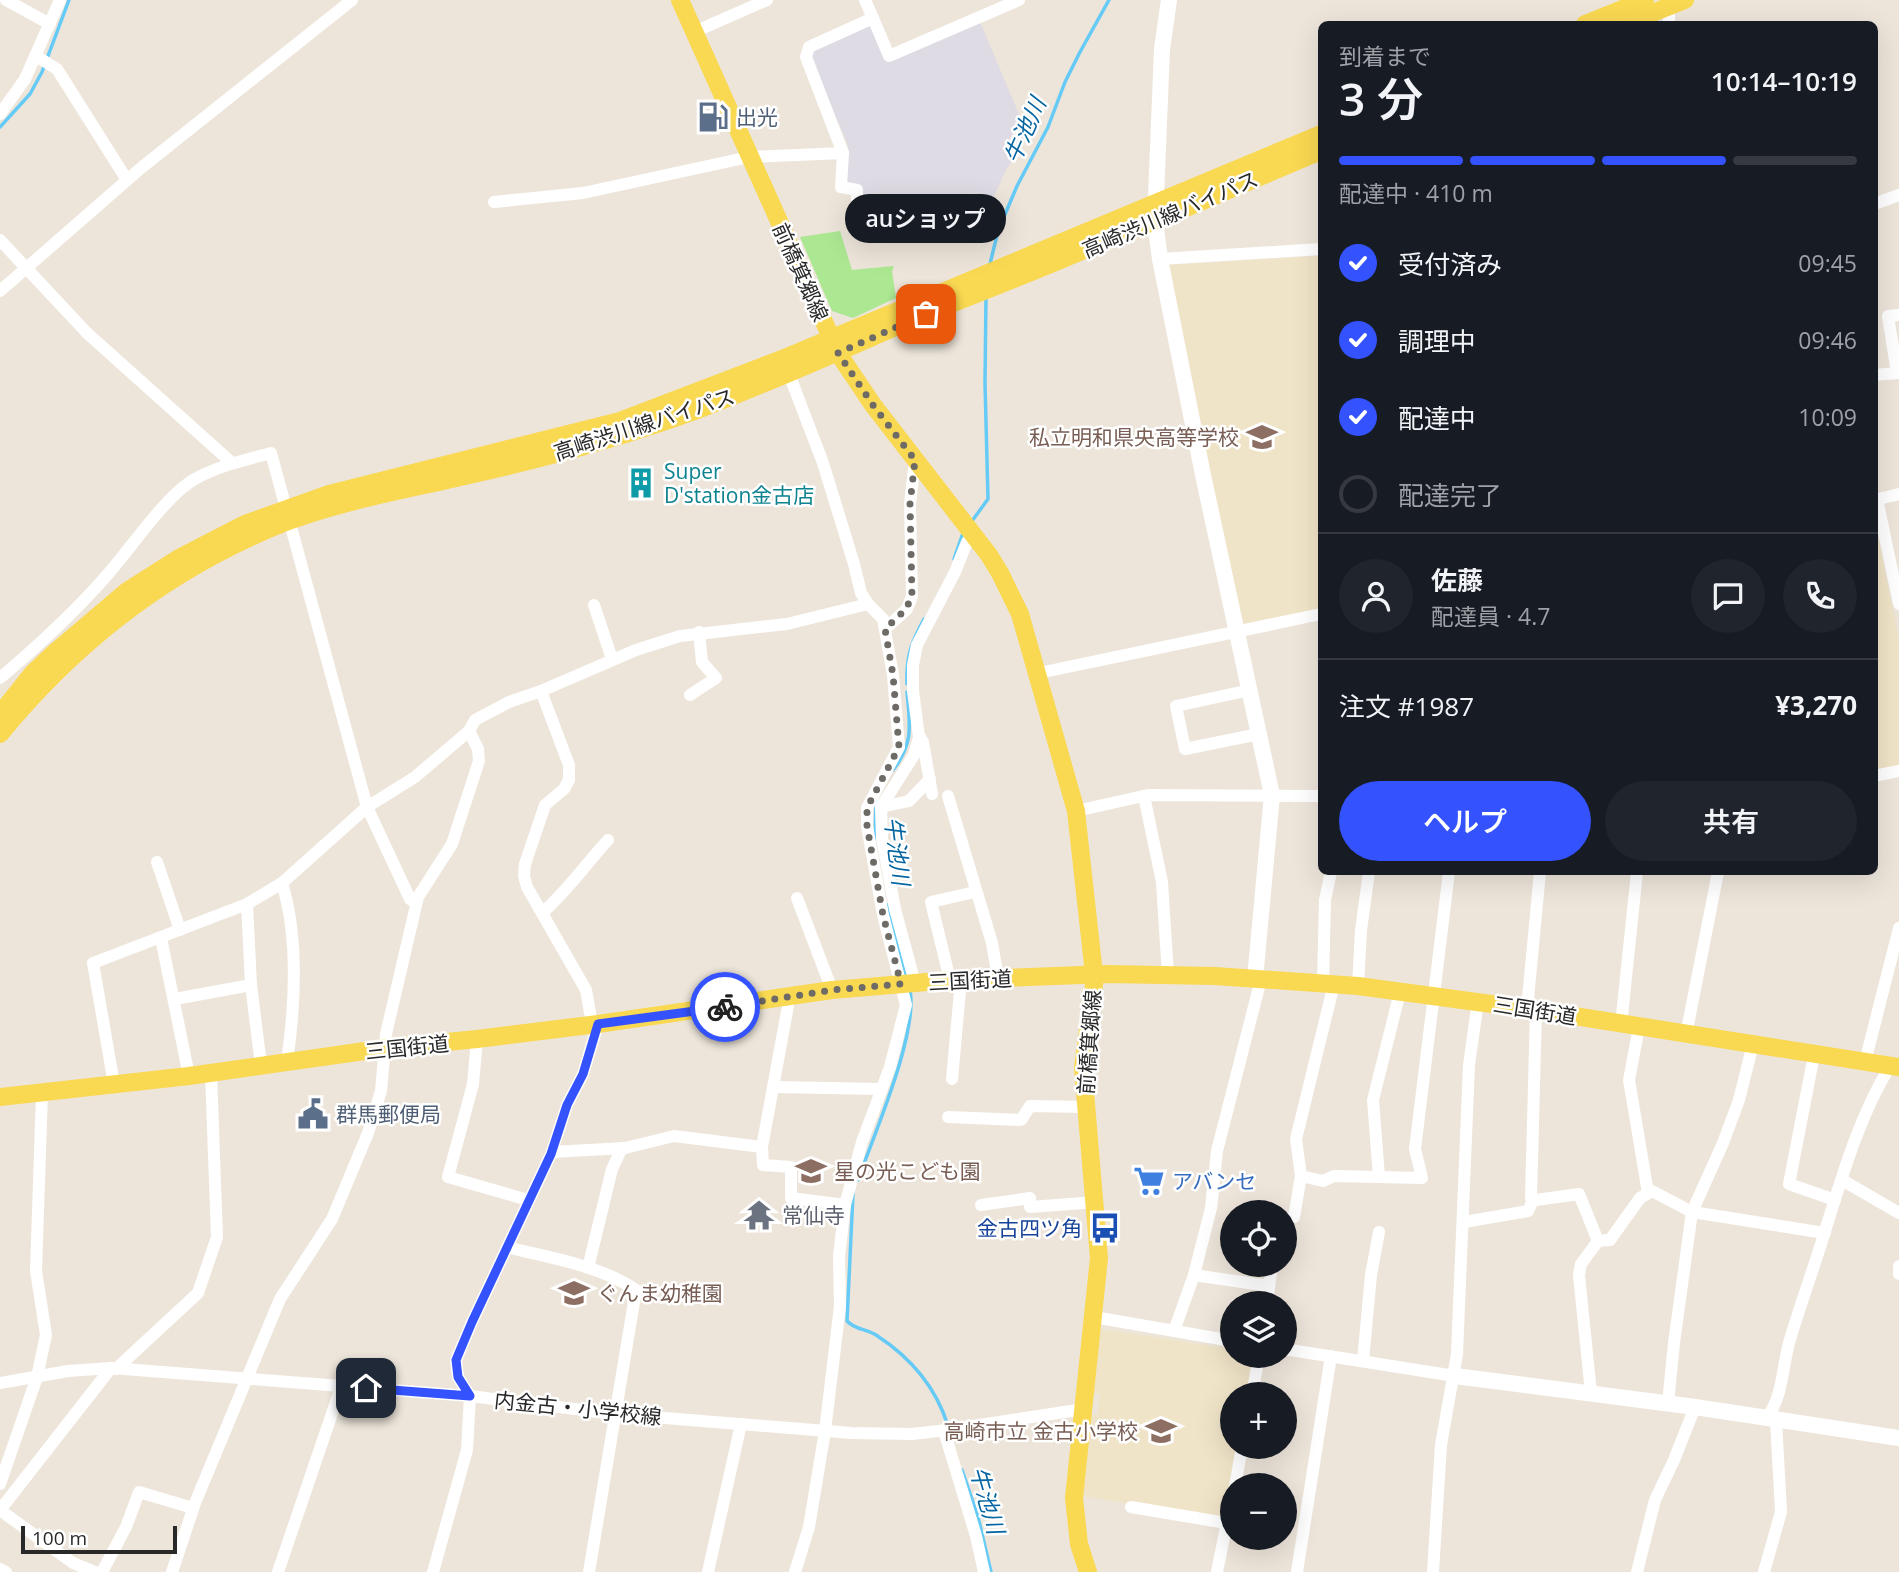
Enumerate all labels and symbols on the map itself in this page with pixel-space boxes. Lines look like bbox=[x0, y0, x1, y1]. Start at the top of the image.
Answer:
water label: 牛池川 bbox=[995, 89, 1054, 168]
fuel station icon: 出光 bbox=[696, 100, 730, 134]
place label: 出光 bbox=[736, 103, 778, 131]
street label: 高崎渋川線バイパス bbox=[1078, 164, 1262, 264]
callout: auショップ bbox=[846, 195, 1006, 244]
street label: 前橋箕郷線 bbox=[767, 218, 835, 326]
pin bbox=[896, 284, 956, 344]
street label: 高崎渋川線バイパス bbox=[550, 382, 738, 466]
school or university icon: 私立明和県央高等学校 bbox=[1245, 420, 1279, 454]
place label: 私立明和県央高等学校 bbox=[1029, 423, 1239, 451]
place label: Super D'station金古店 bbox=[664, 457, 814, 509]
building icon: Super D'station金古店 bbox=[624, 466, 658, 500]
water label: 牛池川 bbox=[878, 815, 918, 890]
street label: 三国街道 bbox=[927, 964, 1013, 996]
courier bbox=[690, 972, 760, 1042]
street label: 前橋箕郷線 bbox=[1071, 989, 1107, 1095]
street label: 三国街道 bbox=[1491, 990, 1579, 1030]
street label: 三国街道 bbox=[364, 1029, 450, 1065]
public building icon: 群馬郵便局 bbox=[296, 1097, 330, 1131]
place label: 群馬郵便局 bbox=[336, 1100, 441, 1128]
school or university icon: 星の光こども園 bbox=[794, 1154, 828, 1188]
place label: 星の光こども園 bbox=[834, 1157, 981, 1185]
supermarket icon: アバンセ bbox=[1132, 1164, 1166, 1198]
place label: アバンセ bbox=[1172, 1167, 1256, 1195]
temple icon: 常仙寺 bbox=[742, 1198, 776, 1232]
place label: 常仙寺 bbox=[782, 1201, 845, 1229]
bus stop icon: 金古四ツ角 bbox=[1088, 1211, 1122, 1245]
place label: 金古四ツ角 bbox=[977, 1214, 1082, 1242]
school or university icon: ぐんま幼稚園 bbox=[557, 1276, 591, 1310]
place label: ぐんま幼稚園 bbox=[597, 1279, 723, 1307]
pin bbox=[336, 1358, 396, 1418]
street label: 内金古・小学校線 bbox=[493, 1385, 663, 1431]
school or university icon: 高崎市立 金古小学校 bbox=[1144, 1414, 1178, 1448]
place label: 高崎市立 金古小学校 bbox=[944, 1417, 1138, 1445]
water label: 牛池川 bbox=[963, 1462, 1014, 1540]
scale bar bbox=[21, 1523, 177, 1555]

